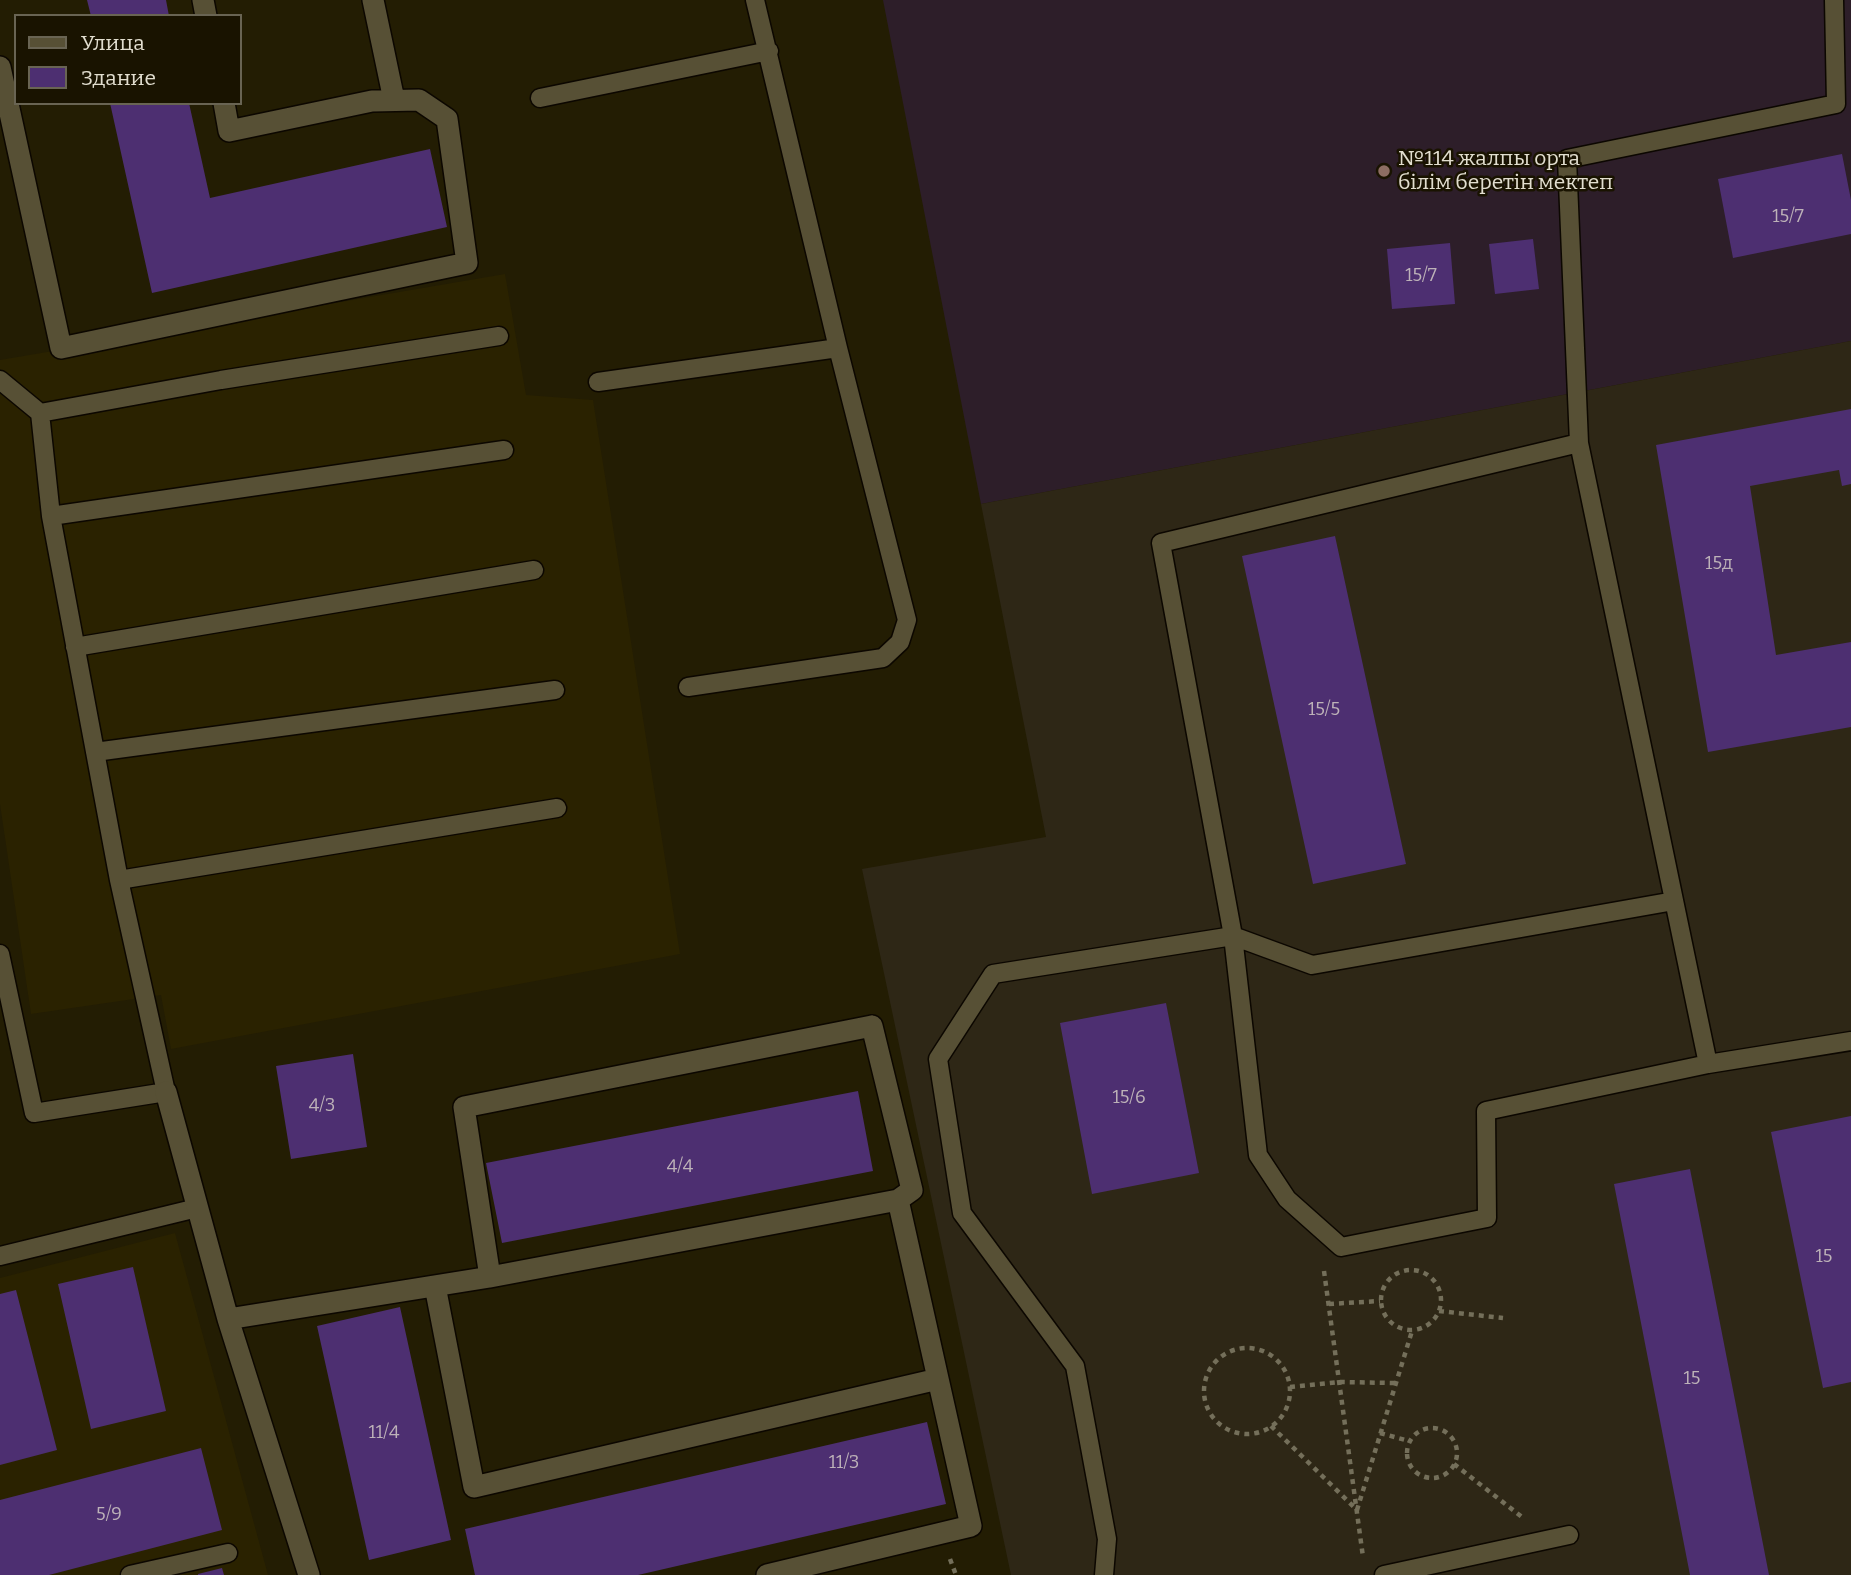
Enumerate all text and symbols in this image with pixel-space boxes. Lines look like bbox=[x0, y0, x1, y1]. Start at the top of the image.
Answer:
legend bbox=[14, 14, 242, 105]
text: Улица bbox=[81, 30, 145, 56]
text: Здание bbox=[81, 65, 156, 91]
place label: №114 жалпы орта білім беретін мектеп bbox=[1398, 146, 1613, 196]
marker: №114 жалпы орта білім беретін мектеп bbox=[1376, 163, 1392, 179]
house number: 15/7 bbox=[1772, 206, 1804, 228]
house number: 15/7 bbox=[1405, 265, 1437, 287]
house number: 15д bbox=[1705, 553, 1733, 575]
house number: 15/5 bbox=[1308, 699, 1340, 721]
house number: 15/6 bbox=[1112, 1087, 1146, 1109]
house number: 4/3 bbox=[309, 1095, 335, 1117]
house number: 4/4 bbox=[667, 1156, 693, 1178]
house number: 15 bbox=[1816, 1246, 1832, 1268]
house number: 15 bbox=[1684, 1368, 1700, 1390]
house number: 11/4 bbox=[369, 1422, 399, 1444]
house number: 11/3 bbox=[829, 1452, 859, 1474]
house number: 5/9 bbox=[96, 1504, 122, 1526]

